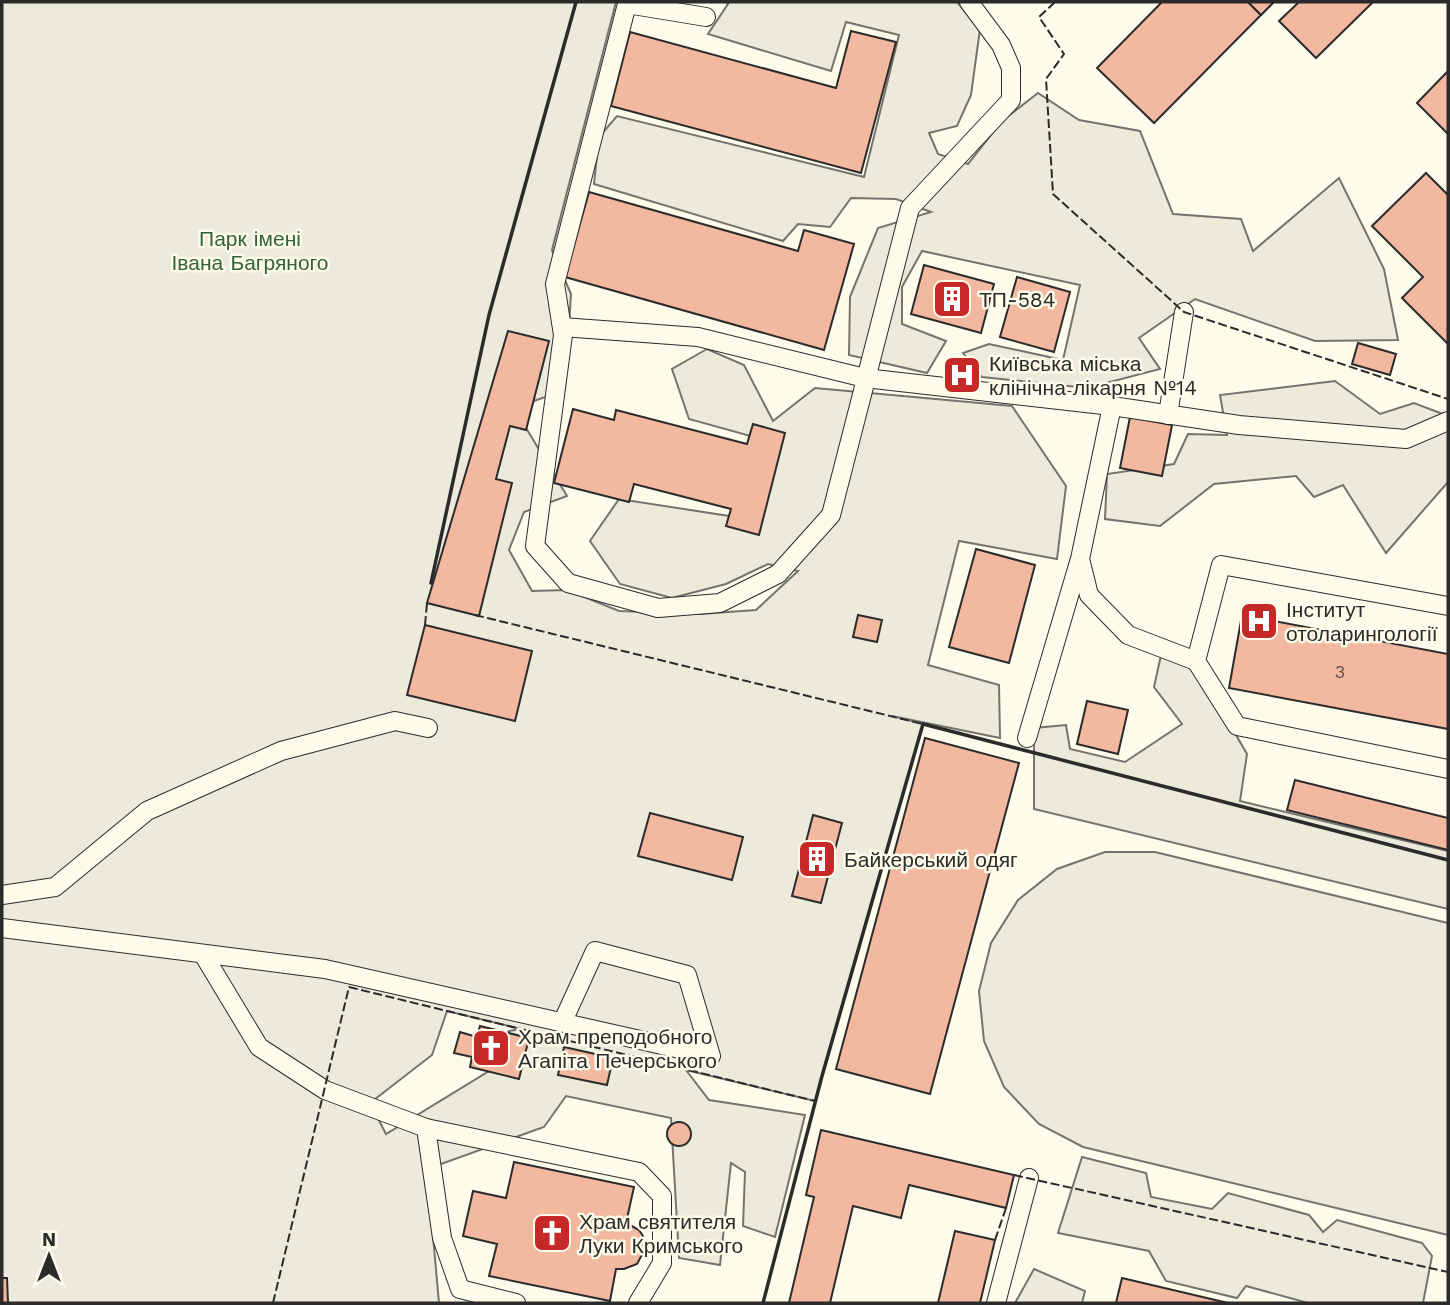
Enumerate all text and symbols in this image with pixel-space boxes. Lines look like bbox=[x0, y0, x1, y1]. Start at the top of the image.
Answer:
park label: Парк імені Івана Багряного bbox=[172, 226, 328, 275]
building icon: ТП-584 bbox=[931, 278, 973, 320]
place label: ТП-584 bbox=[979, 287, 1056, 312]
place label: Київська міська клінічна лікарня №14 bbox=[989, 351, 1197, 400]
hospital icon: Київська міська клінічна лікарня №14 bbox=[941, 354, 983, 396]
place label: Інститут отоларингології bbox=[1286, 597, 1438, 646]
hospital icon: Інститут отоларингології bbox=[1238, 600, 1280, 642]
house number: 3 bbox=[1335, 661, 1345, 682]
building icon: Байкерський одяг bbox=[796, 838, 838, 880]
place label: Байкерський одяг bbox=[844, 847, 1018, 872]
place label: Храм преподобного Агапіта Печерського bbox=[518, 1024, 717, 1073]
church icon: Храм преподобного Агапіта Печерського bbox=[470, 1027, 512, 1069]
place label: Храм святителя Луки Кримського bbox=[579, 1209, 743, 1258]
church icon: Храм святителя Луки Кримського bbox=[531, 1212, 573, 1254]
north arrow bbox=[14, 1221, 84, 1291]
text: N bbox=[42, 1228, 56, 1251]

